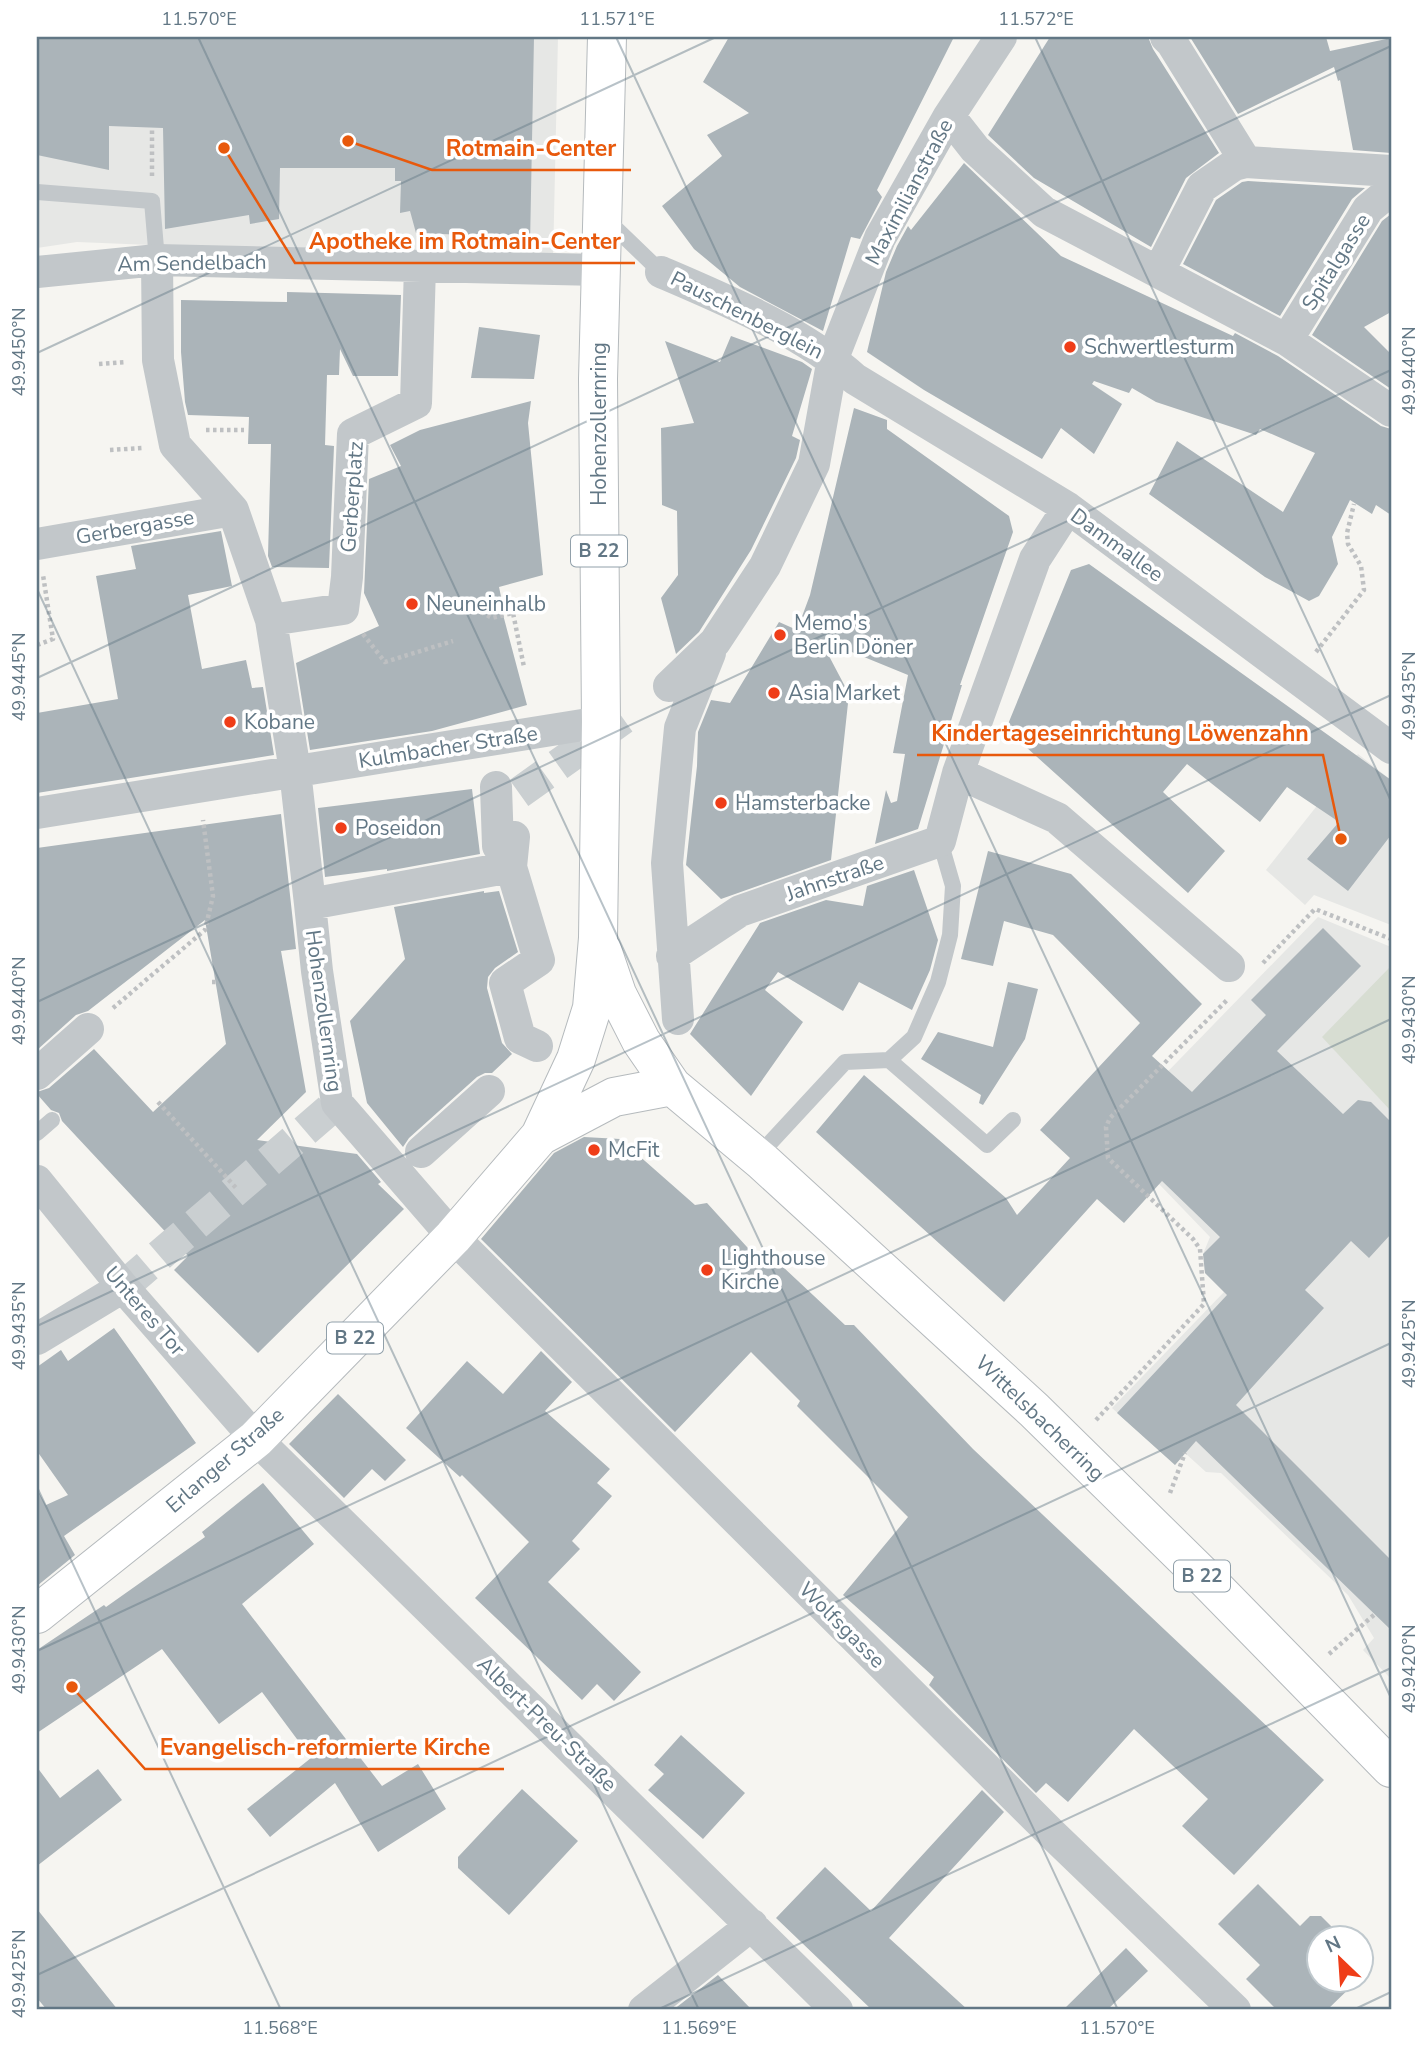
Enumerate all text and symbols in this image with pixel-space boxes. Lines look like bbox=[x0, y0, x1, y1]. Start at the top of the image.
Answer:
text: 11.570°E bbox=[161, 7, 237, 31]
text: 11.571°E bbox=[579, 7, 655, 31]
text: 11.572°E bbox=[998, 7, 1074, 31]
street label: Maximilianstraße bbox=[859, 114, 959, 270]
callout: Rotmain-Center bbox=[432, 126, 631, 170]
text: Rotmain-Center bbox=[446, 133, 616, 164]
street label: Spitalgasse bbox=[1295, 208, 1377, 316]
callout: Apotheke im Rotmain-Center bbox=[295, 219, 635, 263]
text: Apotheke im Rotmain-Center bbox=[309, 226, 621, 257]
street label: Am Sendelbach bbox=[117, 248, 267, 278]
street label: Pauschenberglein bbox=[666, 264, 828, 366]
text: 49.9450°N bbox=[7, 308, 31, 396]
text: 49.9440°N bbox=[1397, 327, 1421, 415]
place label: Schwertlesturm bbox=[1084, 333, 1234, 361]
marker: Schwertlesturm bbox=[1062, 339, 1078, 355]
street label: Hohenzollernring bbox=[585, 342, 613, 506]
street label: Gerberplatz bbox=[334, 440, 370, 554]
street label: Dammallee bbox=[1065, 502, 1169, 588]
street label: Gerbergasse bbox=[74, 503, 196, 551]
road number: B 22 bbox=[571, 536, 627, 566]
place label: Neuneinhalb bbox=[426, 590, 546, 618]
marker: Neuneinhalb bbox=[404, 596, 420, 612]
place label: Memo's Berlin Döner bbox=[794, 609, 914, 661]
marker: Memo's Berlin Döner bbox=[772, 627, 788, 643]
text: 49.9445°N bbox=[7, 633, 31, 721]
text: 49.9435°N bbox=[1397, 652, 1421, 740]
place label: Asia Market bbox=[788, 679, 901, 707]
marker: Asia Market bbox=[766, 685, 782, 701]
place label: Kobane bbox=[244, 708, 315, 736]
callout: Kindertageseinrichtung Löwenzahn bbox=[917, 711, 1323, 755]
marker: Kobane bbox=[222, 714, 238, 730]
text: Kindertageseinrichtung Löwenzahn bbox=[931, 718, 1309, 749]
street label: Kulmbacher Straße bbox=[356, 719, 540, 775]
place label: Hamsterbacke bbox=[735, 789, 871, 817]
marker: Hamsterbacke bbox=[713, 795, 729, 811]
place label: Poseidon bbox=[355, 814, 442, 842]
marker: Poseidon bbox=[333, 820, 349, 836]
street label: Jahnstraße bbox=[781, 848, 888, 908]
street label: Hohenzollernring bbox=[299, 928, 349, 1094]
text: 49.9440°N bbox=[7, 957, 31, 1045]
text: 49.9430°N bbox=[1397, 976, 1421, 1064]
place label: McFit bbox=[608, 1136, 660, 1164]
marker: McFit bbox=[586, 1142, 602, 1158]
place label: Lighthouse Kirche bbox=[721, 1244, 826, 1296]
street label: Unteres Tor bbox=[98, 1260, 192, 1362]
marker: Lighthouse Kirche bbox=[699, 1262, 715, 1278]
text: 49.9435°N bbox=[7, 1282, 31, 1370]
text: 49.9425°N bbox=[1397, 1300, 1421, 1388]
road number: B 22 bbox=[327, 1322, 383, 1354]
street label: Wittelsbacherring bbox=[969, 1349, 1111, 1487]
street label: Erlanger Straße bbox=[160, 1401, 290, 1519]
road number: B 22 bbox=[1174, 1560, 1230, 1592]
street label: Wolfsgasse bbox=[793, 1576, 891, 1674]
text: 49.9430°N bbox=[7, 1606, 31, 1694]
text: 49.9420°N bbox=[1397, 1625, 1421, 1713]
street label: Albert-Preu-Straße bbox=[471, 1650, 623, 1798]
callout: Evangelisch-reformierte Kirche bbox=[145, 1725, 504, 1769]
text: Evangelisch-reformierte Kirche bbox=[160, 1732, 490, 1763]
north arrow bbox=[1306, 1924, 1376, 1994]
text: 49.9425°N bbox=[7, 1930, 31, 2018]
text: N bbox=[1321, 1930, 1345, 1959]
text: 11.568°E bbox=[242, 2016, 318, 2040]
text: 11.569°E bbox=[661, 2016, 737, 2040]
text: 11.570°E bbox=[1079, 2016, 1155, 2040]

